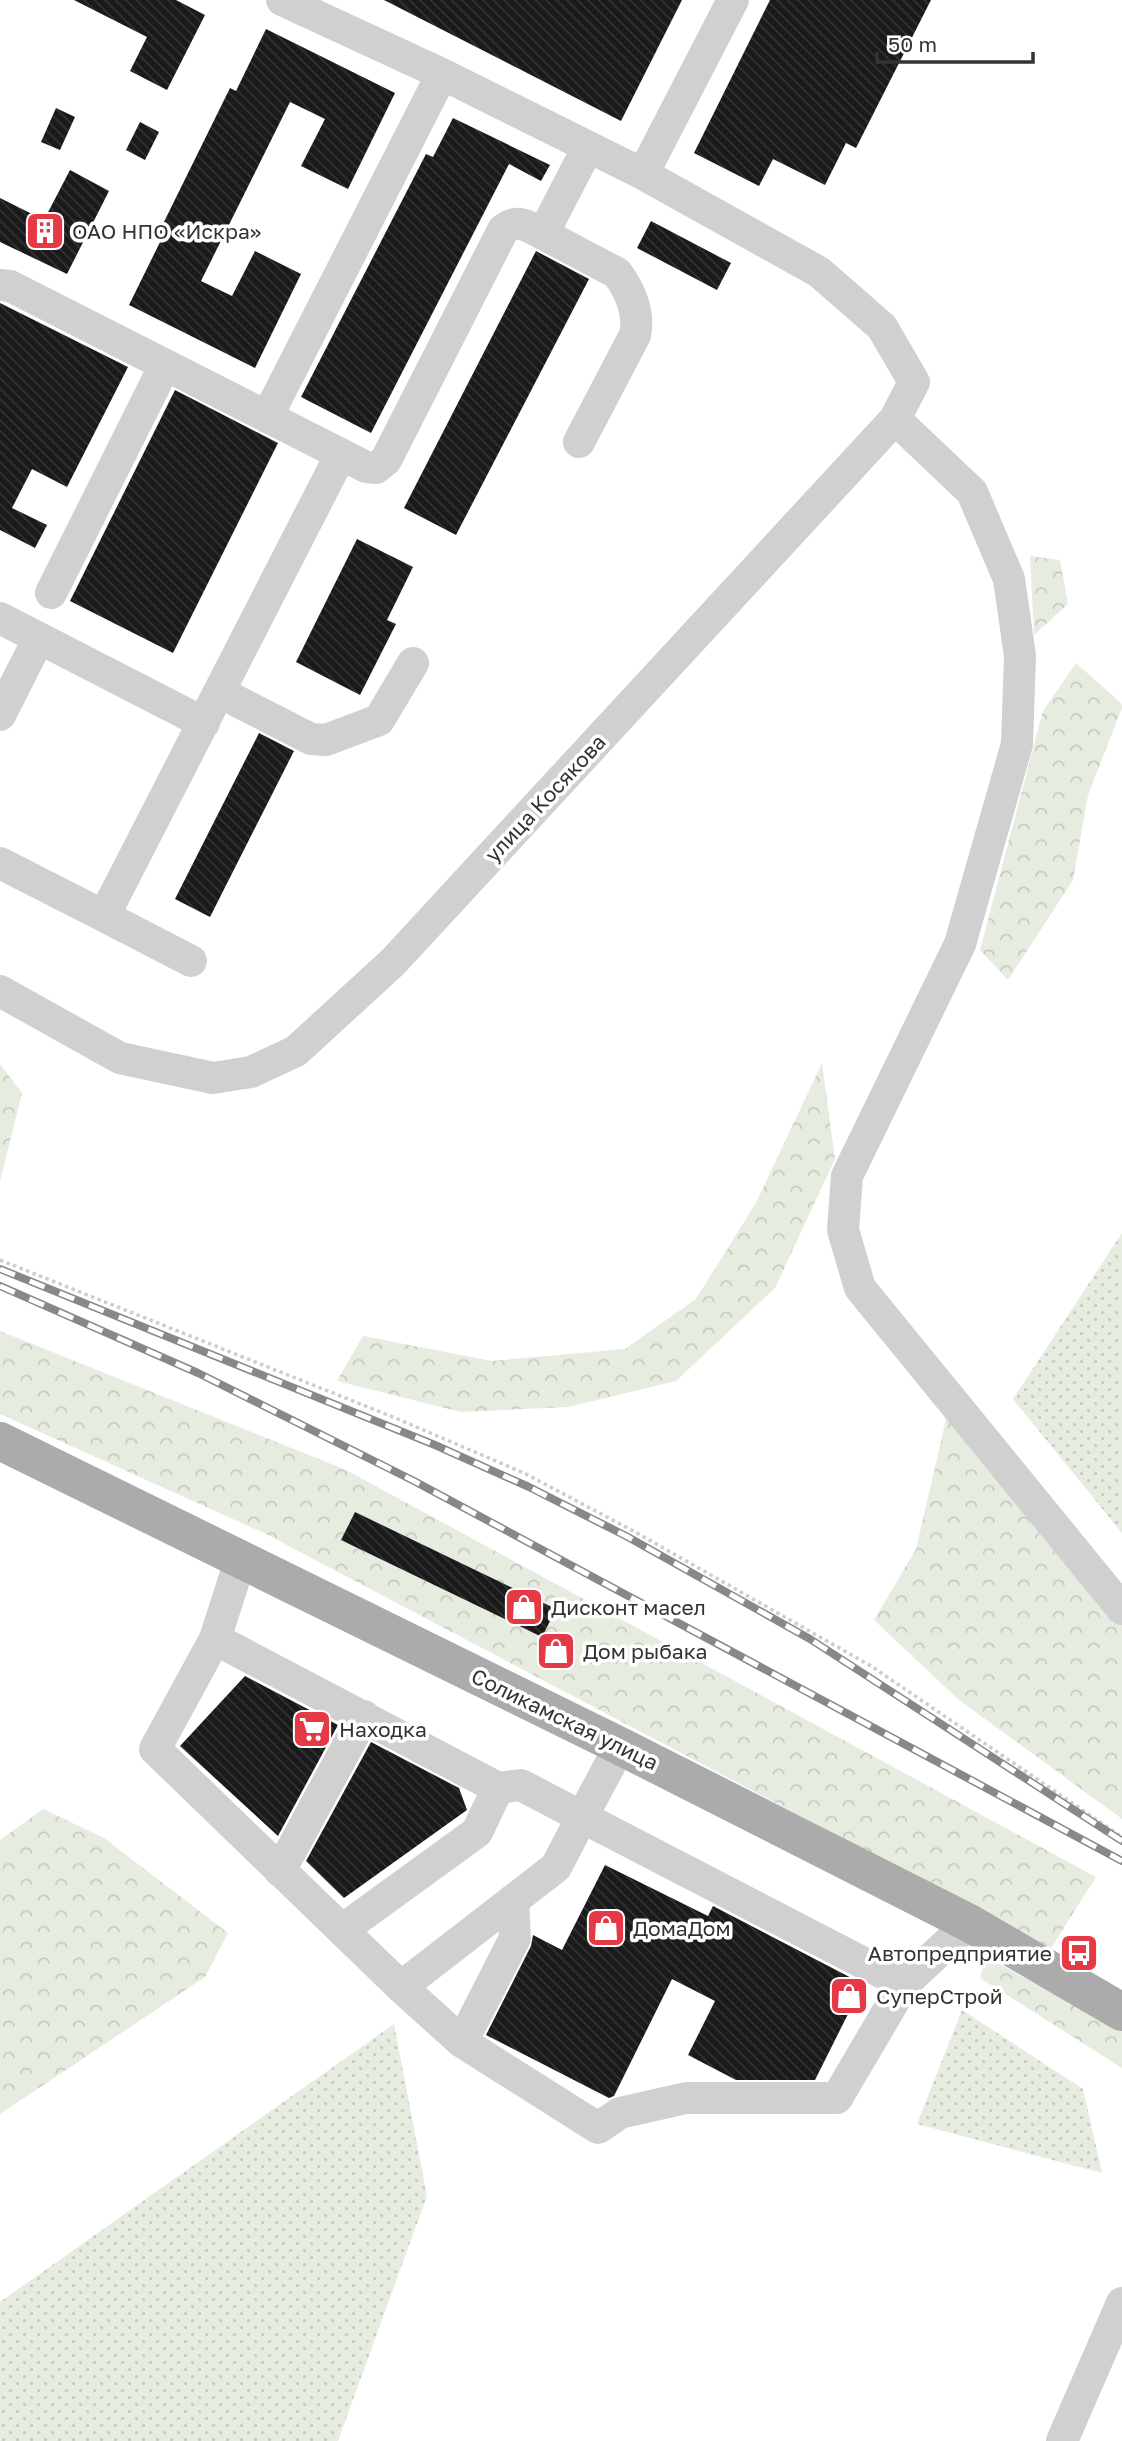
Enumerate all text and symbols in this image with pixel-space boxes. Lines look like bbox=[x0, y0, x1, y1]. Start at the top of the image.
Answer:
scale bar bbox=[877, 21, 1033, 65]
text: 50 m bbox=[888, 31, 937, 57]
building icon: ОАО НПО «Искра» bbox=[24, 210, 66, 252]
place label: ОАО НПО «Искра» bbox=[72, 218, 261, 244]
street label: улица Косякова bbox=[479, 729, 611, 867]
shop icon: Дисконт масел bbox=[503, 1586, 545, 1628]
place label: Дисконт масел bbox=[551, 1594, 706, 1620]
shop icon: Дом рыбака bbox=[535, 1630, 577, 1672]
place label: Дом рыбака bbox=[583, 1638, 707, 1664]
street label: Соликамская улица bbox=[467, 1662, 663, 1776]
supermarket icon: Находка bbox=[291, 1708, 333, 1750]
place label: Находка bbox=[339, 1716, 427, 1742]
shop icon: ДомаДом bbox=[585, 1907, 627, 1949]
place label: ДомаДом bbox=[633, 1915, 731, 1941]
bus stop icon: Автопредприятие bbox=[1058, 1932, 1100, 1974]
place label: Автопредприятие bbox=[868, 1940, 1052, 1966]
shop icon: СуперСтрой bbox=[828, 1975, 870, 2017]
place label: СуперСтрой bbox=[876, 1983, 1003, 2009]

